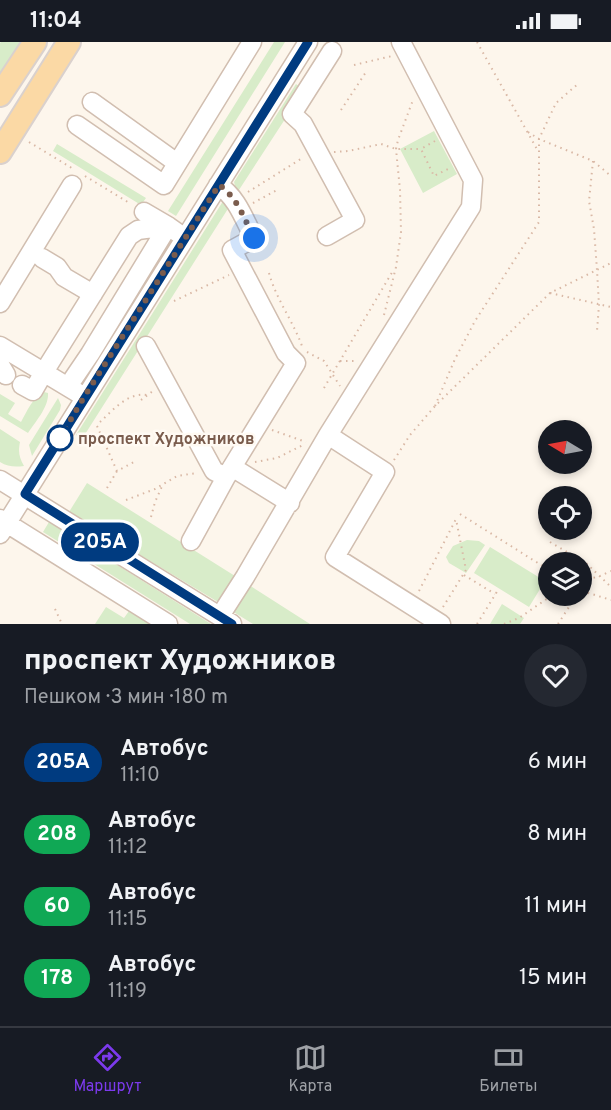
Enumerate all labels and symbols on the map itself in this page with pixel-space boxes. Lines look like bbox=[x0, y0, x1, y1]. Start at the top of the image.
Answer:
your location bbox=[239, 223, 269, 253]
north arrow bbox=[538, 420, 592, 474]
marker: проспект Художников bbox=[47, 425, 73, 451]
place label: проспект Художников bbox=[78, 430, 254, 450]
line badge: 205А bbox=[58, 522, 142, 562]

